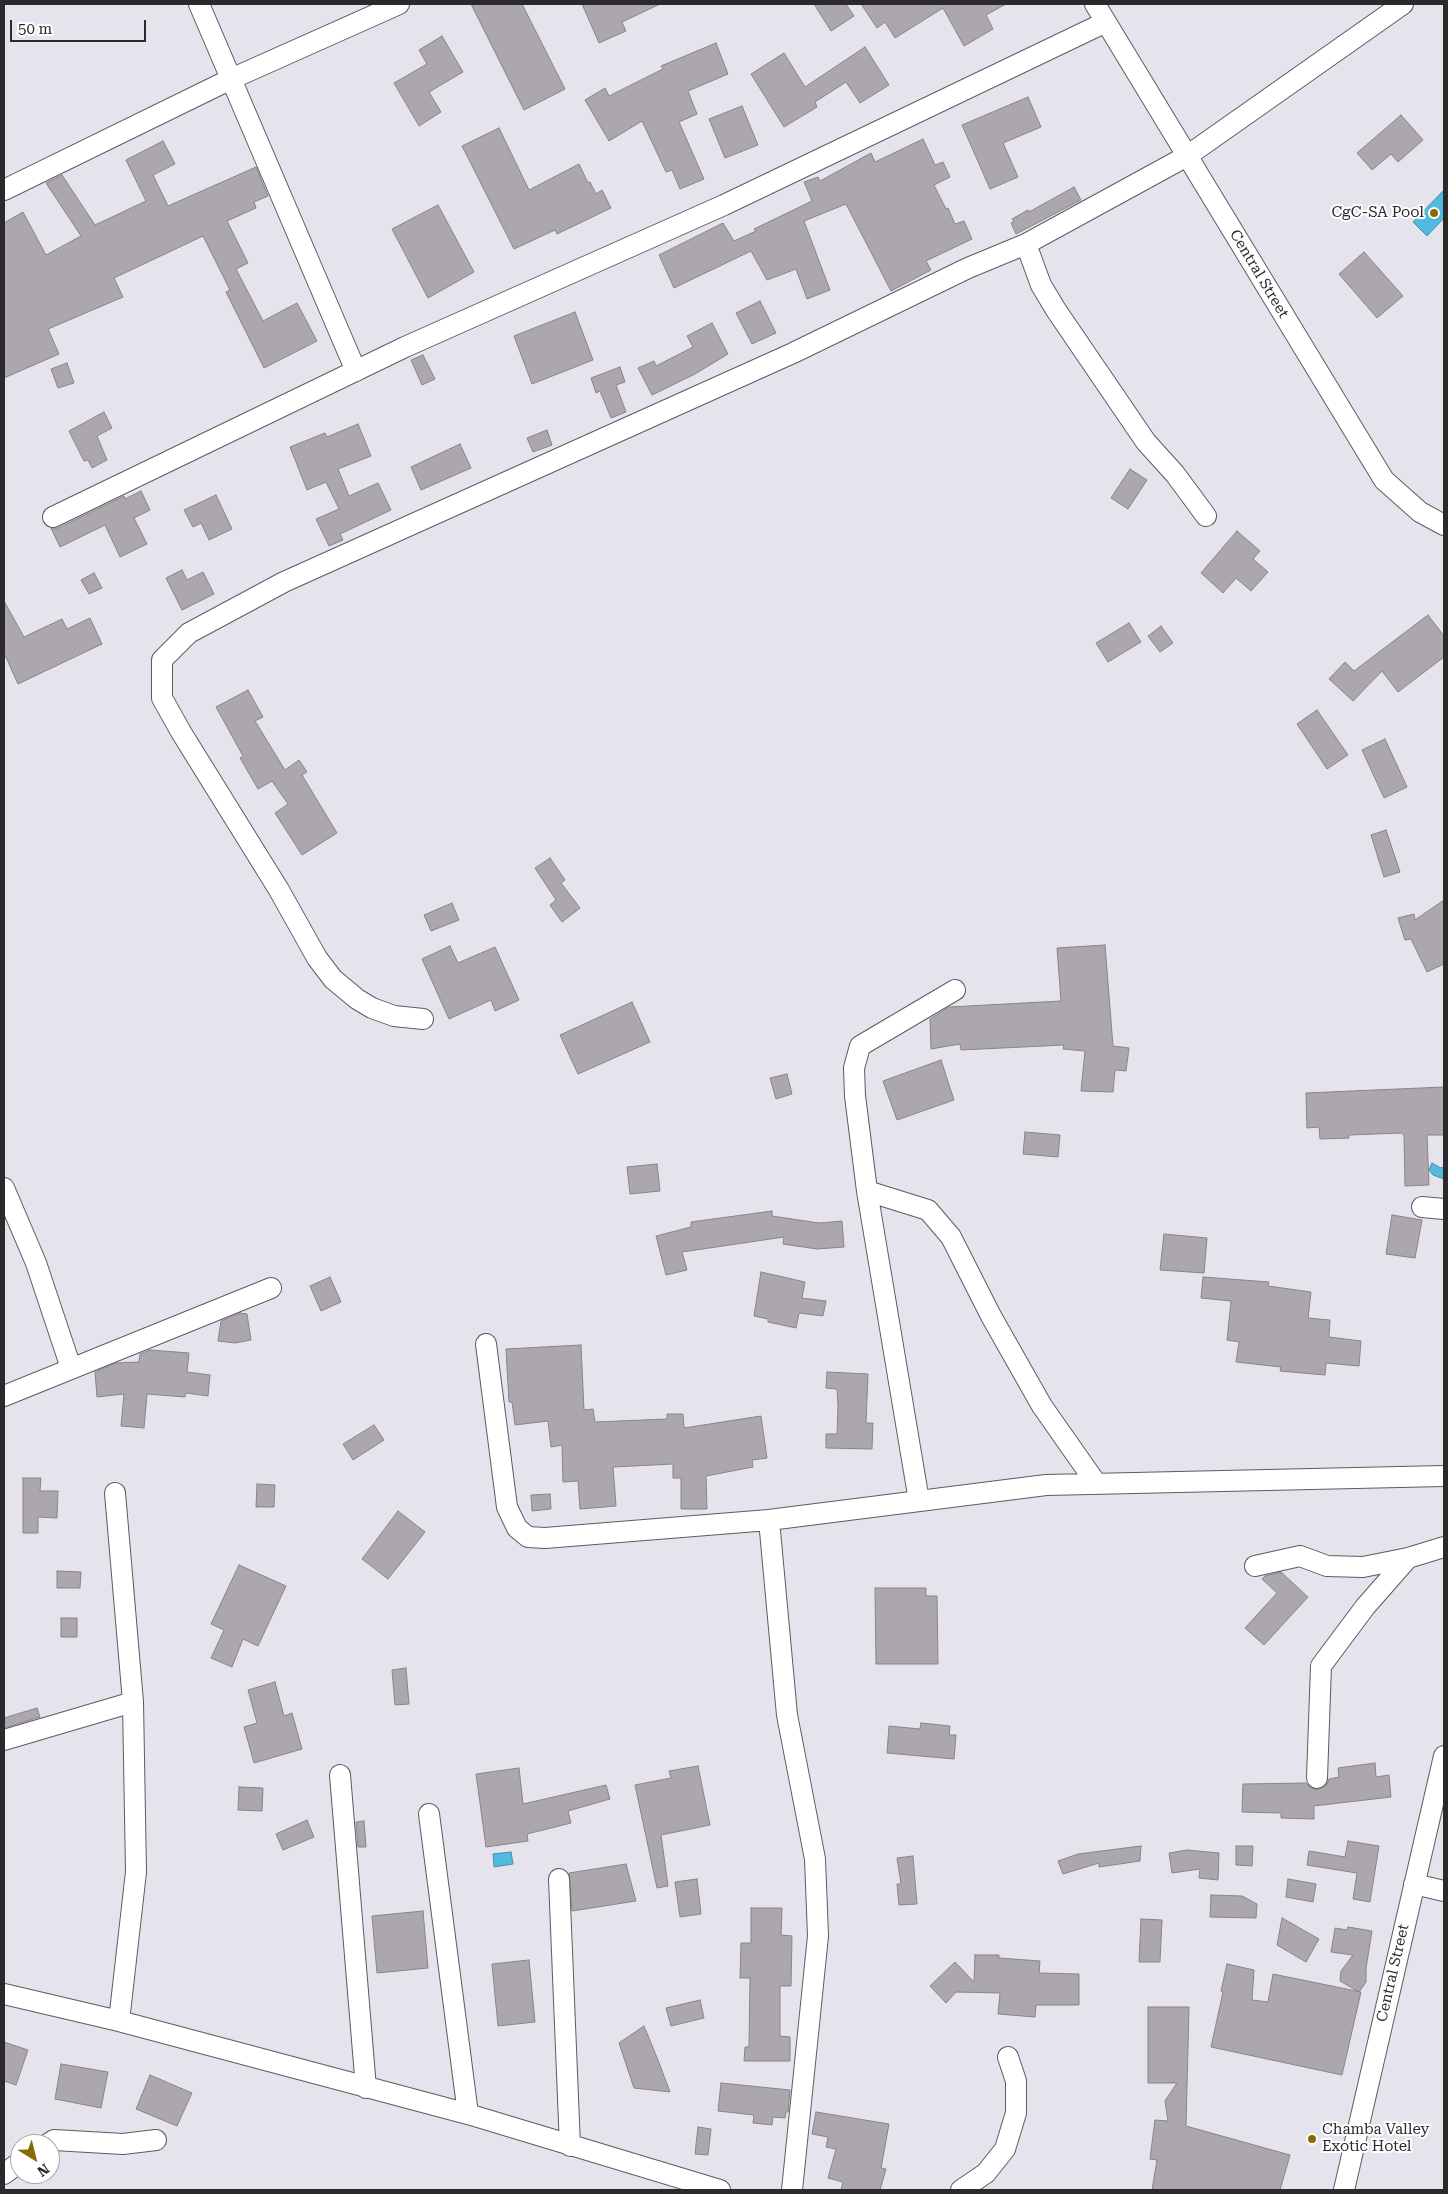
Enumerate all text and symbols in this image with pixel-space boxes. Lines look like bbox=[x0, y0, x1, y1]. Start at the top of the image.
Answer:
scale bar bbox=[12, 10, 149, 42]
text: 50 m bbox=[18, 20, 52, 38]
place label: CgC-SA Pool bbox=[1331, 204, 1424, 222]
marker: CgC-SA Pool bbox=[1428, 207, 1440, 219]
street label: Central Street bbox=[1226, 227, 1292, 321]
street label: Central Street bbox=[1373, 1922, 1413, 2024]
place label: Chamba Valley Exotic Hotel bbox=[1322, 2121, 1429, 2156]
marker: Chamba Valley Exotic Hotel bbox=[1306, 2133, 1318, 2145]
north arrow bbox=[10, 2134, 60, 2184]
text: N bbox=[34, 2161, 52, 2180]

